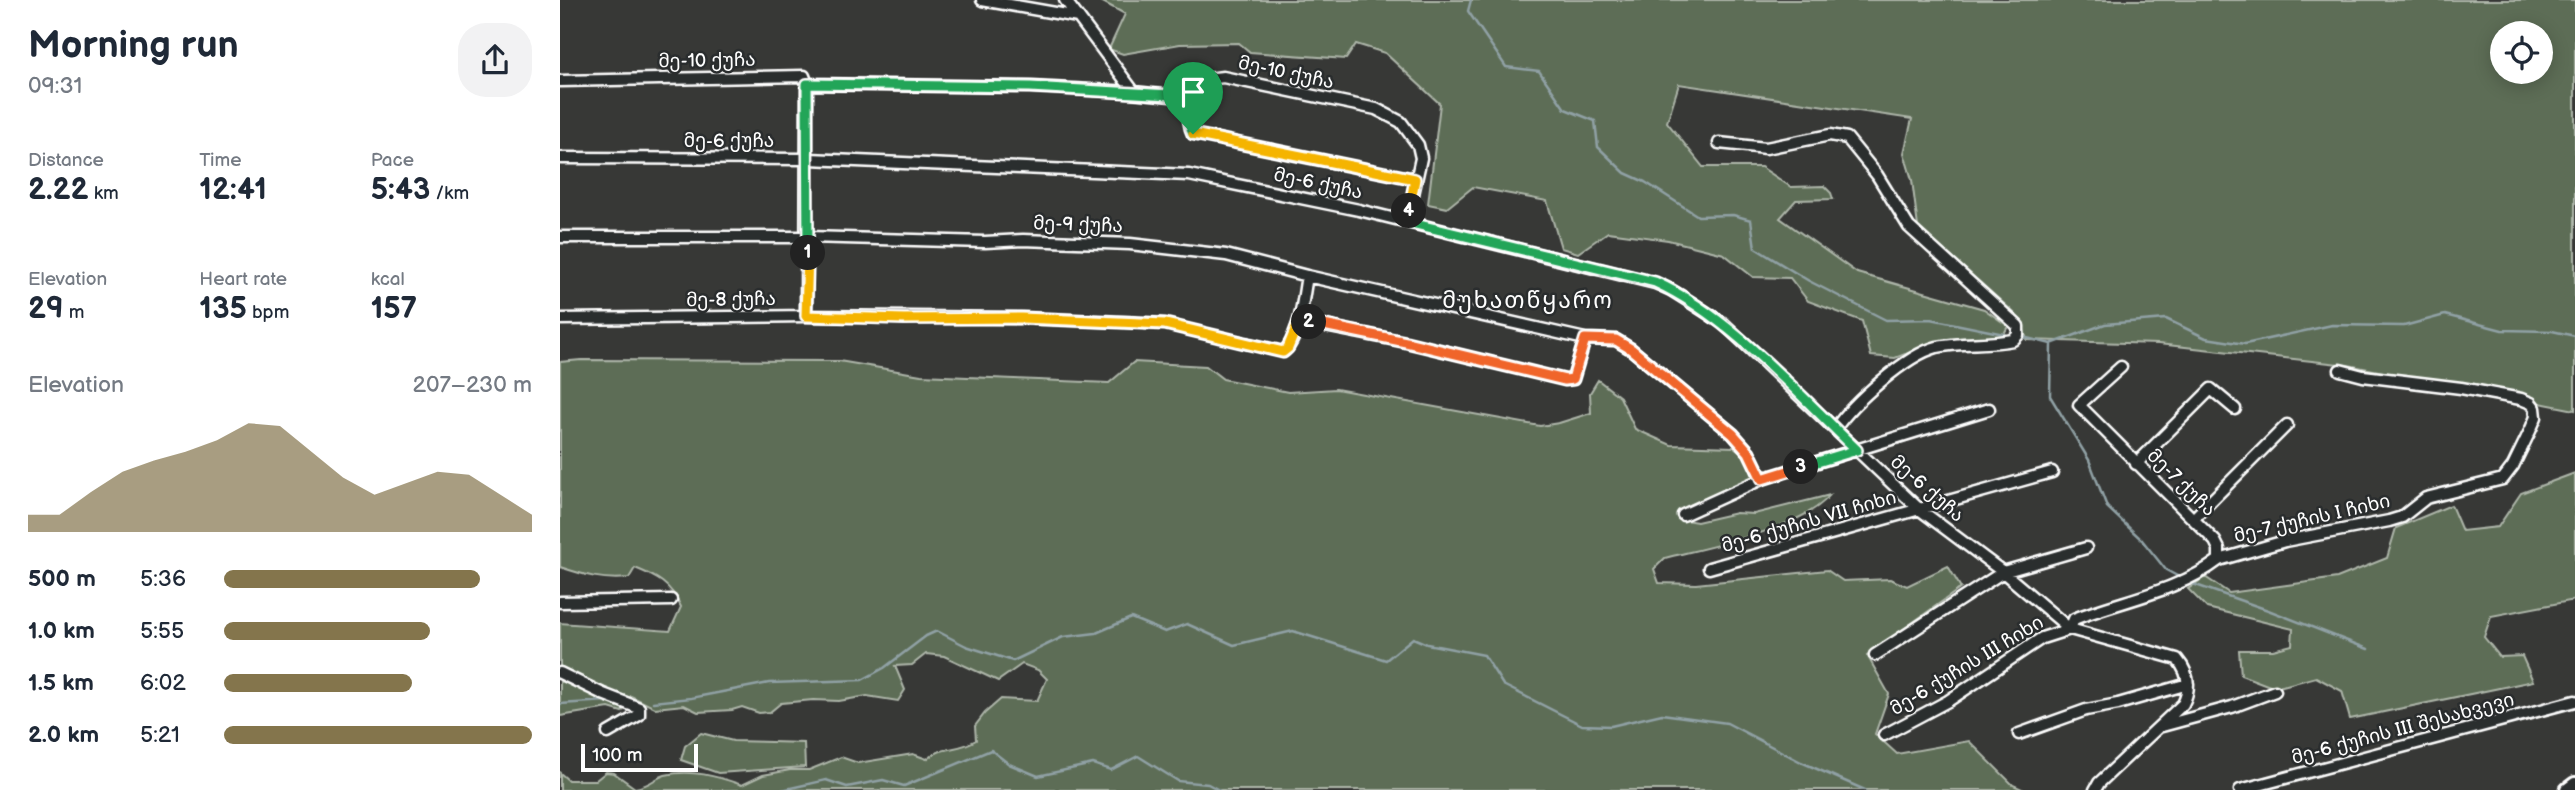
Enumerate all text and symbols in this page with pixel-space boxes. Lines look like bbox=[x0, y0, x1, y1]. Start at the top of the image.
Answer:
map controls bbox=[2490, 21, 2553, 84]
button: locate bbox=[2490, 21, 2553, 84]
text: Morning run bbox=[28, 23, 239, 68]
button: share bbox=[458, 23, 532, 97]
street label: მე-10 ქუჩა bbox=[658, 49, 756, 73]
street label: მე-10 ქუჩა bbox=[1236, 52, 1336, 94]
pin bbox=[1163, 62, 1223, 134]
text: 09:31 bbox=[28, 72, 83, 100]
icon: arrive bbox=[1174, 73, 1212, 111]
street label: მე-6 ქუჩა bbox=[684, 130, 774, 153]
text: Distance bbox=[28, 149, 104, 172]
text: Time bbox=[199, 149, 241, 172]
text: Pace bbox=[371, 149, 414, 172]
street label: მე-6 ქუჩა bbox=[1271, 163, 1365, 205]
text: 2.22 bbox=[28, 172, 89, 208]
text: 12:41 bbox=[199, 172, 267, 208]
text: 5:43 bbox=[371, 172, 430, 208]
text: km bbox=[89, 182, 119, 205]
text: /km bbox=[430, 182, 469, 205]
pin: 4 bbox=[1392, 194, 1426, 228]
text: 4 bbox=[1403, 199, 1414, 222]
street label: მე-9 ქუჩა bbox=[1033, 212, 1123, 238]
pin: 1 bbox=[790, 236, 826, 270]
text: 1 bbox=[804, 241, 812, 264]
text: Elevation bbox=[28, 268, 107, 291]
text: Heart rate bbox=[199, 268, 287, 291]
text: kcal bbox=[371, 268, 405, 291]
district label: მუხათწყარო bbox=[1442, 287, 1614, 315]
street label: მე-8 ქუჩა bbox=[686, 288, 776, 312]
text: 29 bbox=[28, 291, 64, 327]
text: 135 bbox=[199, 291, 247, 327]
text: 157 bbox=[371, 291, 417, 327]
text: m bbox=[64, 301, 84, 324]
text: bpm bbox=[247, 301, 289, 324]
pin: 2 bbox=[1292, 304, 1326, 340]
text: 2 bbox=[1303, 310, 1314, 333]
text: Elevation bbox=[28, 371, 124, 399]
text: 207–230 m bbox=[412, 371, 532, 399]
street label: მე-7 ქუჩა bbox=[2142, 445, 2220, 521]
pin: 3 bbox=[1784, 449, 1818, 484]
street label: მე-6 ქუჩა bbox=[1885, 451, 1969, 527]
text: 3 bbox=[1795, 455, 1806, 478]
street label: მე-6 ქუჩის VII ჩიხი bbox=[1719, 486, 1899, 558]
street label: მე-7 ქუჩის I ჩიხი bbox=[2232, 490, 2392, 548]
text: 500 m bbox=[28, 565, 96, 593]
text: 5:36 bbox=[140, 565, 186, 593]
street label: მე-6 ქუჩის III ჩიხი bbox=[1886, 611, 2048, 721]
text: 1.0 km bbox=[28, 617, 95, 645]
text: 5:55 bbox=[140, 617, 184, 645]
text: 1.5 km bbox=[28, 669, 94, 697]
text: 6:02 bbox=[140, 669, 186, 697]
street label: მე-6 ქუჩის III შესახვევი bbox=[2289, 688, 2517, 770]
text: 2.0 km bbox=[28, 721, 99, 749]
text: 5:21 bbox=[140, 721, 180, 749]
scale bar bbox=[581, 741, 698, 773]
text: 100 m bbox=[592, 744, 643, 767]

